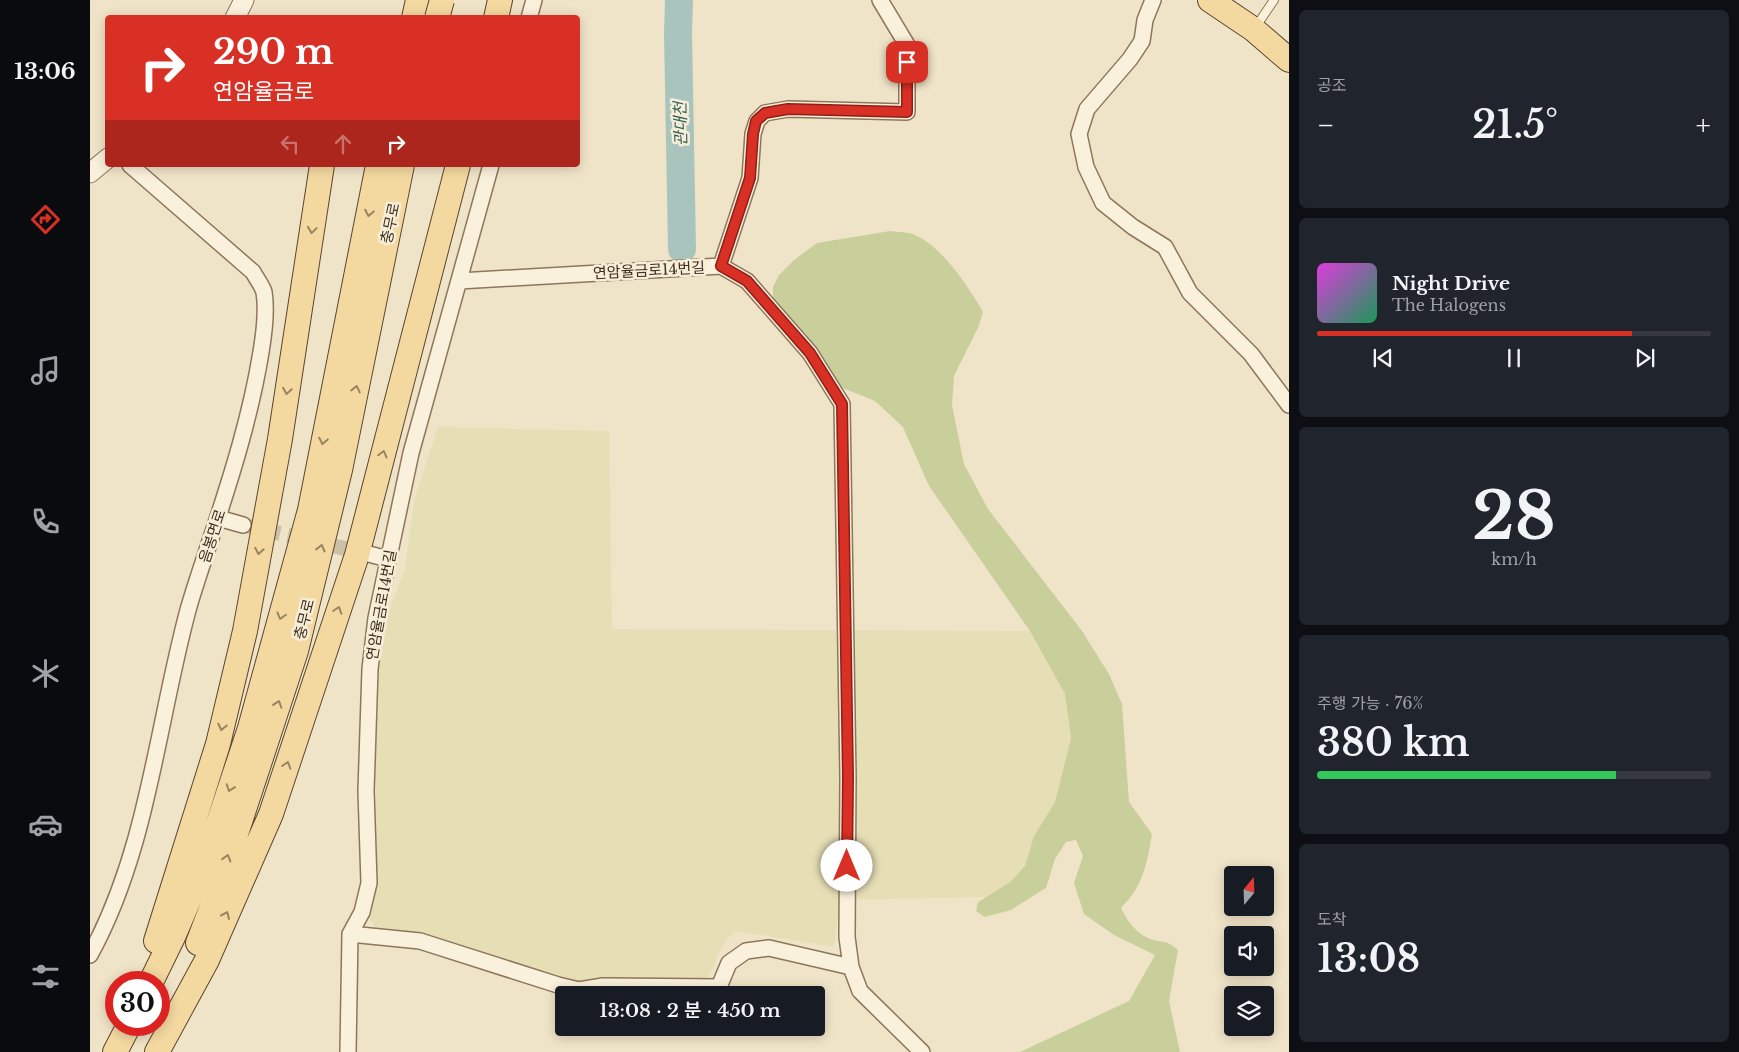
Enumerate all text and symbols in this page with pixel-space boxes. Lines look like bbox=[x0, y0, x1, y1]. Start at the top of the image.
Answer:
text: 290 m bbox=[213, 30, 334, 73]
icon: right bbox=[130, 35, 195, 100]
pin bbox=[886, 41, 928, 83]
icon: arrive bbox=[893, 48, 921, 76]
text: 13:06 bbox=[14, 58, 76, 85]
text: 공조 bbox=[1317, 75, 1346, 95]
text: 연암율금로 bbox=[213, 78, 314, 105]
water label: 관대천 bbox=[670, 99, 690, 146]
text: 21.5° bbox=[1472, 101, 1558, 148]
text: − bbox=[1317, 108, 1335, 143]
text: + bbox=[1696, 108, 1711, 143]
icon: left bbox=[276, 130, 304, 158]
icon: ahead bbox=[329, 130, 357, 158]
icon: right bbox=[382, 130, 410, 158]
street label: 충무로 bbox=[376, 201, 404, 245]
icon: directions bbox=[28, 202, 63, 237]
one-way arrow bbox=[364, 208, 374, 217]
one-way arrow bbox=[307, 227, 318, 235]
street label: 연암율금로14번길 bbox=[593, 258, 705, 282]
text: Night Drive bbox=[1392, 272, 1510, 295]
text: The Halogens bbox=[1392, 295, 1506, 315]
icon: previous bbox=[1369, 344, 1397, 372]
icon: pause bbox=[1500, 344, 1528, 372]
icon: next bbox=[1631, 344, 1659, 372]
icon: music bbox=[28, 353, 63, 388]
one-way arrow bbox=[351, 385, 361, 393]
one-way arrow bbox=[282, 387, 293, 395]
one-way arrow bbox=[319, 436, 329, 445]
one-way arrow bbox=[377, 450, 388, 459]
text: 28 bbox=[1472, 476, 1556, 557]
icon: phone bbox=[28, 504, 63, 539]
street label: 음봉면로 bbox=[194, 507, 230, 565]
one-way arrow bbox=[315, 543, 326, 552]
one-way arrow bbox=[255, 547, 265, 555]
street label: 연암율금로14번길 bbox=[362, 548, 400, 662]
text: km/h bbox=[1491, 549, 1537, 569]
street label: 충무로 bbox=[290, 597, 318, 641]
one-way arrow bbox=[333, 607, 343, 615]
one-way arrow bbox=[276, 611, 287, 620]
icon: climate bbox=[28, 656, 63, 691]
text: 주행 가능 · 76% bbox=[1317, 693, 1423, 713]
one-way arrow bbox=[272, 700, 282, 709]
text: 380 km bbox=[1317, 719, 1470, 766]
one-way arrow bbox=[217, 723, 228, 732]
one-way arrow bbox=[282, 761, 292, 769]
one-way arrow bbox=[226, 784, 236, 792]
icon: car bbox=[28, 807, 63, 842]
position arrow bbox=[820, 839, 872, 891]
one-way arrow bbox=[221, 855, 231, 863]
north arrow bbox=[1224, 866, 1274, 916]
map controls bbox=[1224, 866, 1274, 1036]
text: 도착 bbox=[1317, 909, 1346, 929]
one-way arrow bbox=[220, 911, 231, 920]
button: sound bbox=[1224, 926, 1274, 976]
text: 13:08 bbox=[1317, 935, 1420, 982]
icon: filters bbox=[28, 959, 63, 994]
speed limit sign: 30 bbox=[105, 971, 170, 1036]
button: layers bbox=[1224, 986, 1274, 1036]
text: 13:08 · 2 분 · 450 m bbox=[599, 999, 781, 1022]

